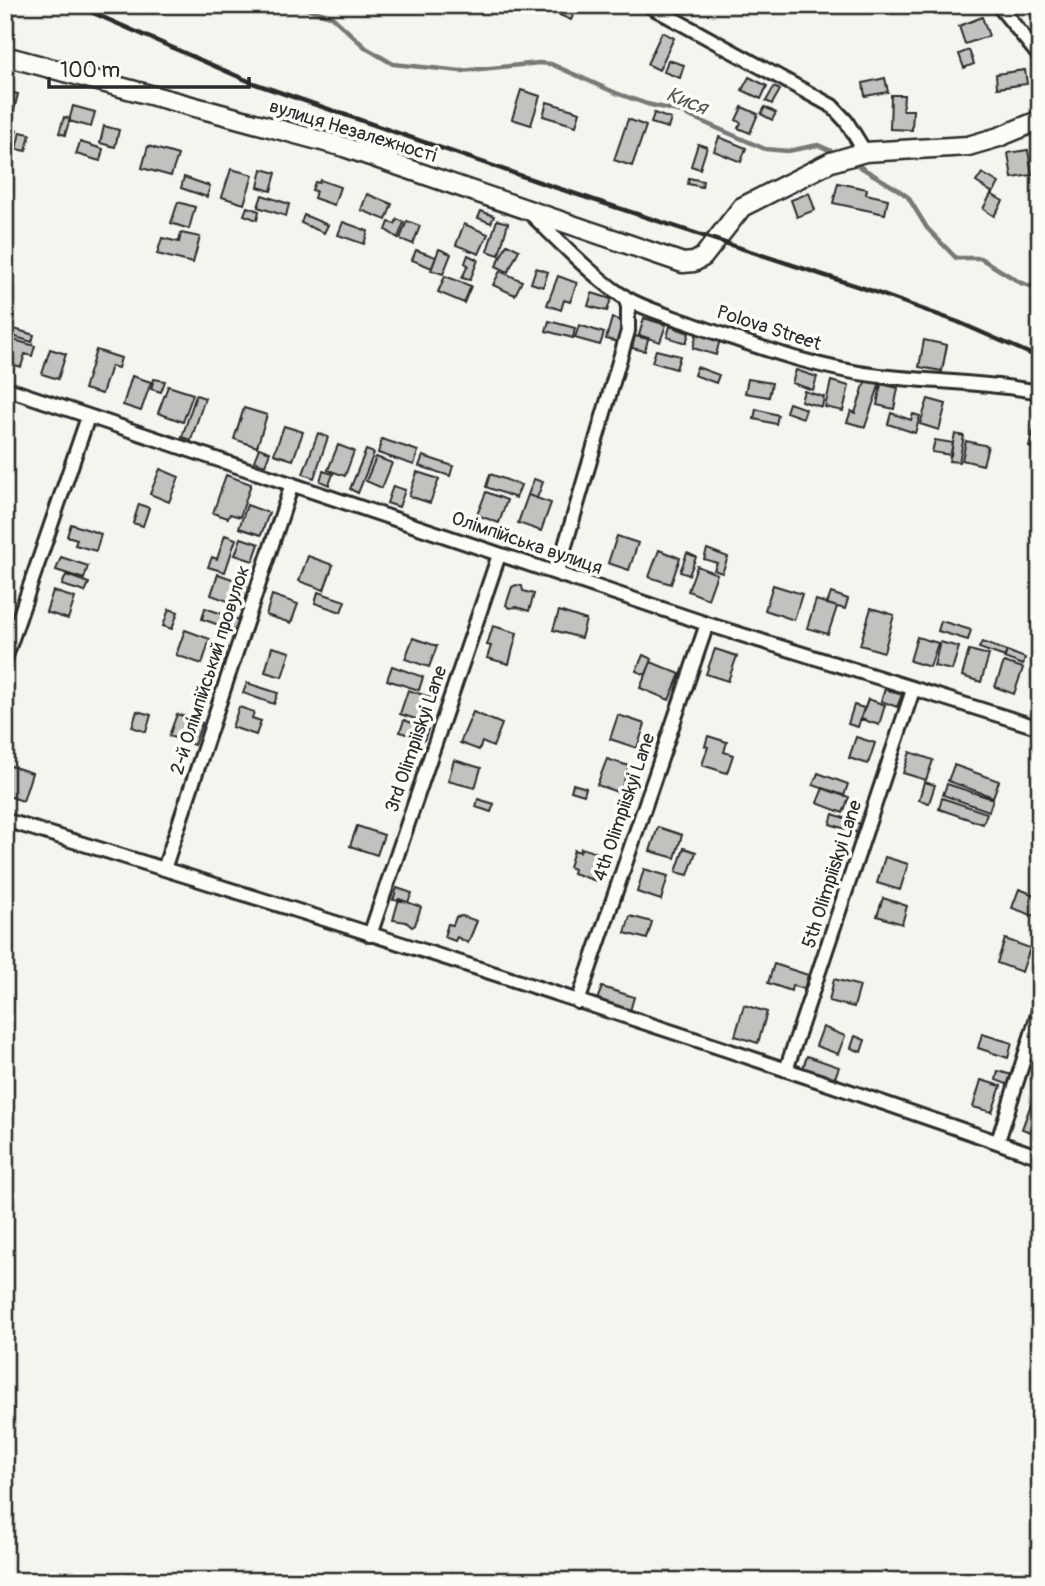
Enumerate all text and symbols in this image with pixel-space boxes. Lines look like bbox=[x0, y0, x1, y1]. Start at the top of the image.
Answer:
scale bar bbox=[49, 46, 248, 90]
text: 100 m bbox=[60, 57, 120, 84]
water label: Кися bbox=[662, 81, 713, 122]
street label: вулиця Незалежності bbox=[266, 94, 440, 168]
street label: Polova Street bbox=[714, 300, 825, 356]
street label: Олімпійська вулиця bbox=[448, 506, 606, 580]
street label: 2-й Олімпійський провулок bbox=[165, 562, 255, 778]
street label: 3rd Olimpiiskyi Lane bbox=[380, 662, 453, 816]
street label: 4th Olimpiiskyi Lane bbox=[587, 729, 661, 884]
street label: 5th Olimpiiskyi Lane bbox=[797, 796, 867, 951]

